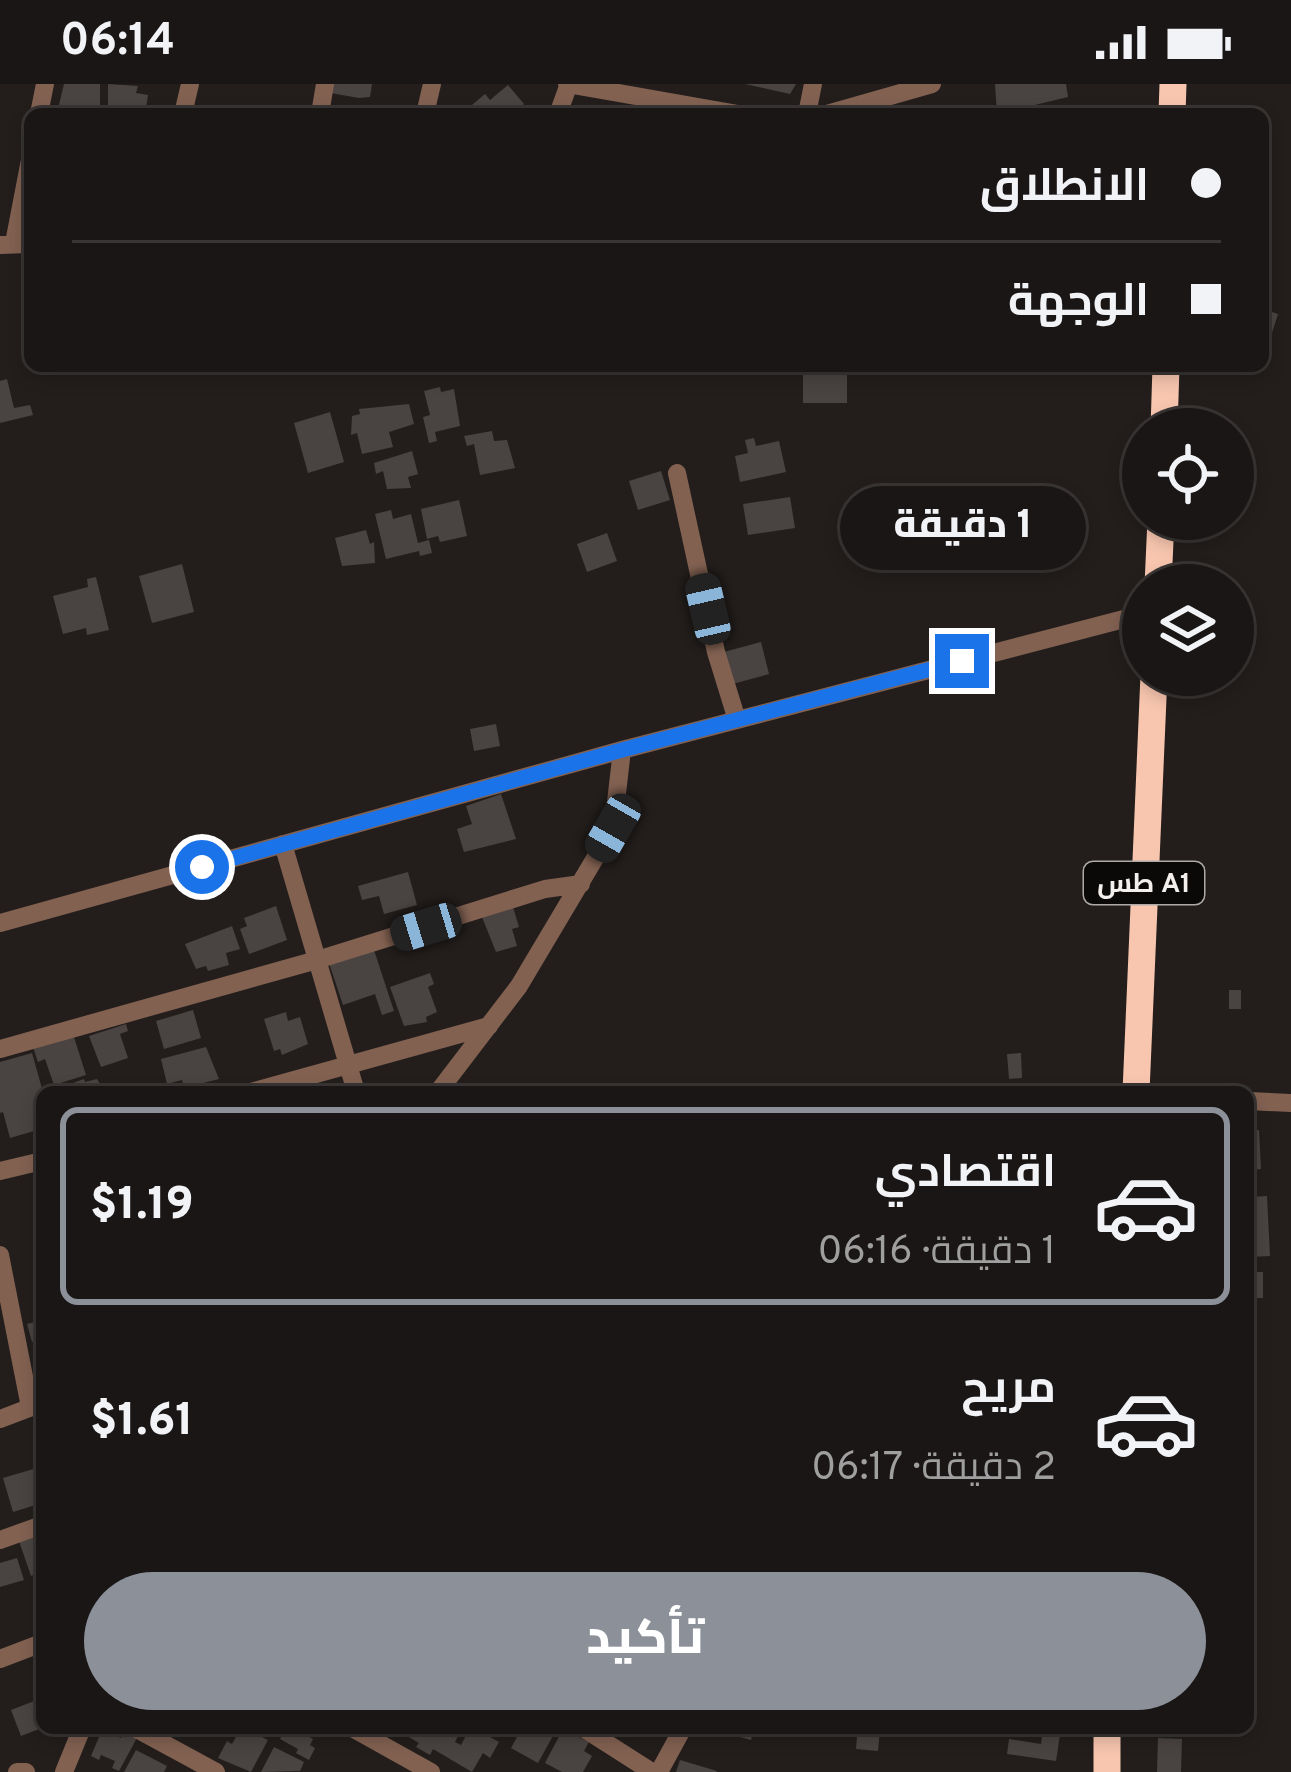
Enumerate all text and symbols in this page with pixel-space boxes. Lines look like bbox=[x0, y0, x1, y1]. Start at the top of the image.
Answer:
text: 06:14 bbox=[60, 14, 175, 71]
text: الانطلاق bbox=[980, 160, 1149, 217]
text: الوجهة bbox=[1008, 275, 1149, 332]
map controls bbox=[1122, 408, 1254, 696]
button: locate bbox=[1122, 408, 1254, 540]
callout: 1 دقيقة bbox=[839, 487, 1085, 571]
text: 1 دقيقة bbox=[893, 503, 1033, 552]
button: layers bbox=[1122, 564, 1254, 696]
car bbox=[682, 570, 734, 648]
route end bbox=[935, 634, 989, 688]
car bbox=[579, 788, 647, 868]
route start bbox=[175, 840, 229, 894]
road number: طس A1 bbox=[1084, 862, 1204, 904]
car bbox=[386, 899, 466, 955]
text: اقتصادي bbox=[875, 1146, 1056, 1203]
icon: car bbox=[1092, 1152, 1200, 1260]
text: $1.19 bbox=[90, 1178, 194, 1235]
text: 1 دقيقة · 06:16 bbox=[818, 1229, 1056, 1278]
text: مريح bbox=[961, 1362, 1056, 1419]
icon: car bbox=[1092, 1368, 1200, 1476]
text: $1.61 bbox=[90, 1394, 194, 1451]
text: 2 دقيقة · 06:17 bbox=[811, 1445, 1056, 1494]
button: تأكيد bbox=[84, 1572, 1206, 1710]

